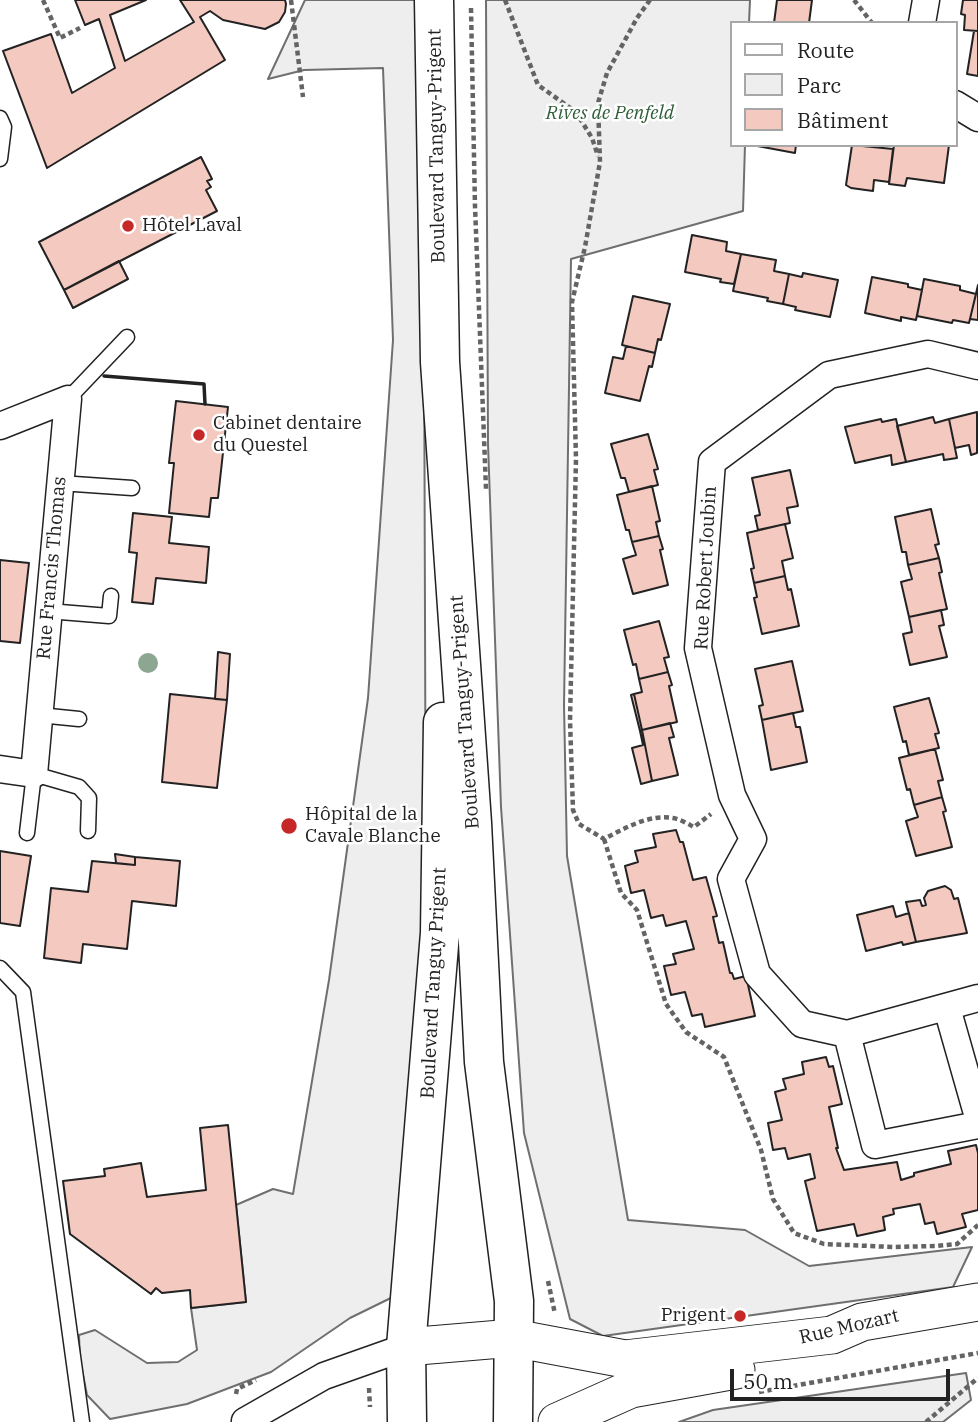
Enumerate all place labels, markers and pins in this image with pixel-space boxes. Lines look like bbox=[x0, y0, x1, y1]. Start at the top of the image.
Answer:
place label: Hôtel Laval bbox=[142, 215, 242, 237]
marker: Hôtel Laval bbox=[120, 218, 136, 234]
place label: Cabinet dentaire du Questel bbox=[213, 413, 362, 457]
marker: Cabinet dentaire du Questel bbox=[191, 427, 207, 443]
place label: Hôpital de la Cavale Blanche bbox=[305, 804, 441, 848]
marker: Hôpital de la Cavale Blanche bbox=[279, 816, 299, 836]
place label: Prigent bbox=[661, 1305, 726, 1327]
marker: Prigent bbox=[732, 1308, 748, 1324]

